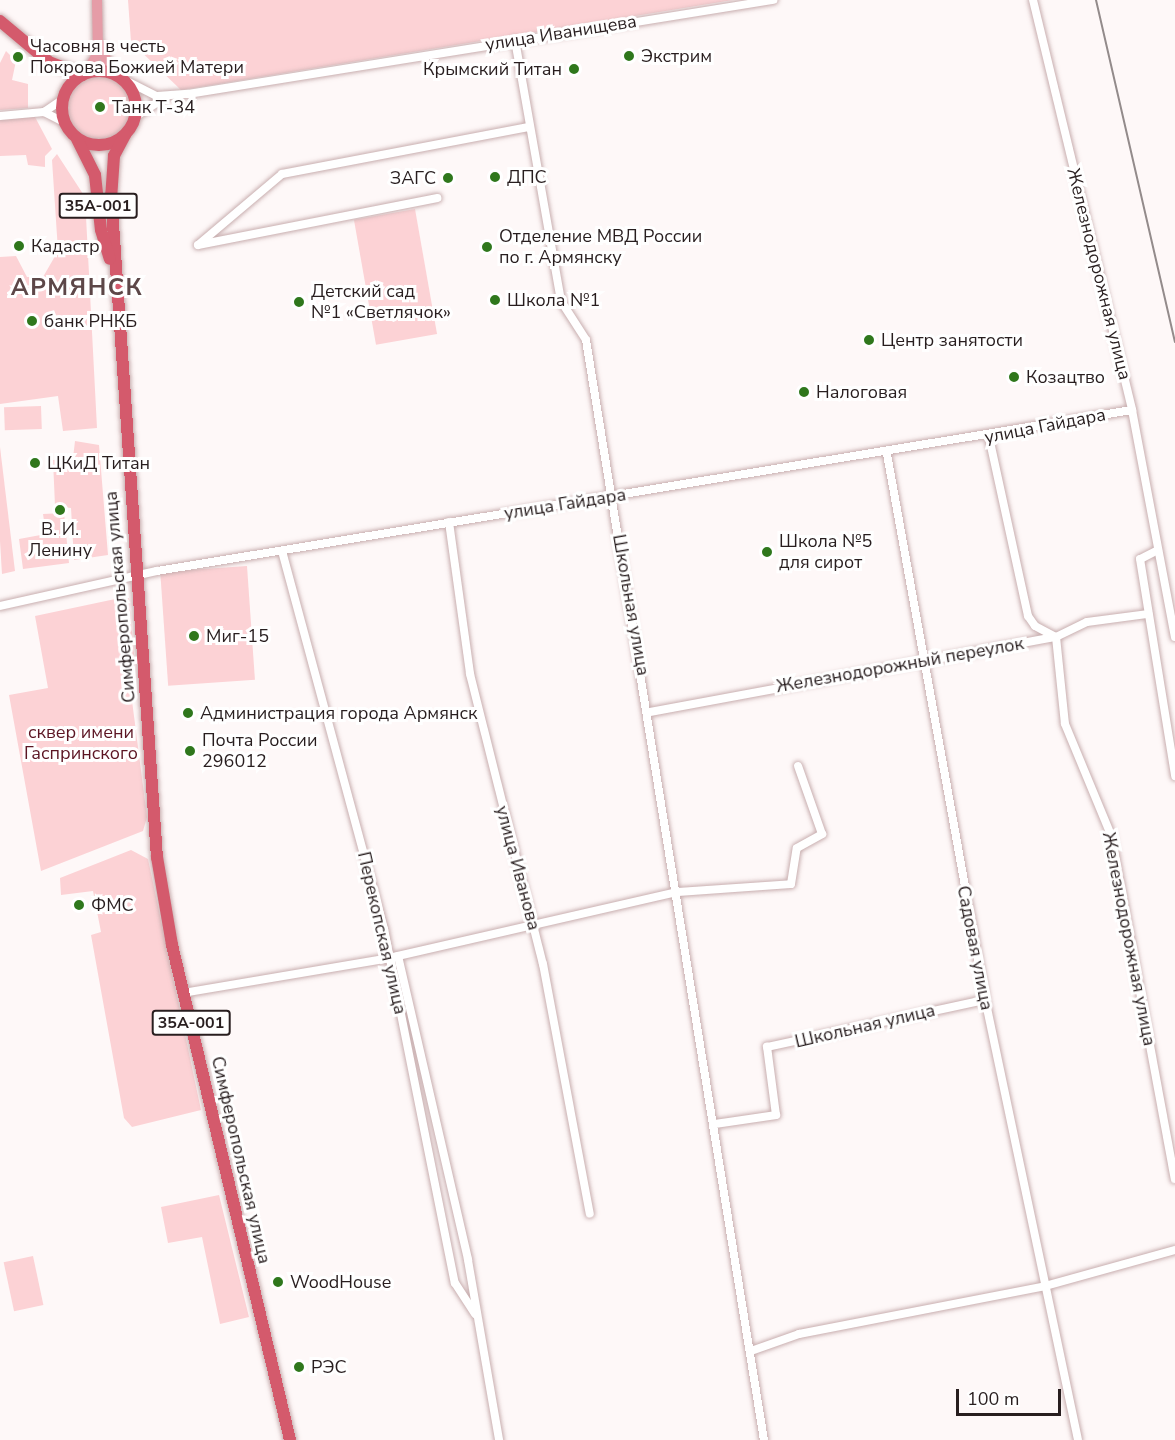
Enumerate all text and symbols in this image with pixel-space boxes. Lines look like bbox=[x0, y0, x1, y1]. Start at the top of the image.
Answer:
street label: улица Иванищева bbox=[484, 10, 638, 56]
place label: Часовня в честь Покрова Божией Матери bbox=[30, 36, 244, 78]
place label: Экстрим bbox=[641, 45, 712, 67]
marker: Экстрим bbox=[622, 49, 636, 63]
marker: Часовня в честь Покрова Божией Матери bbox=[11, 50, 25, 64]
place label: Крымский Титан bbox=[423, 58, 562, 80]
marker: Крымский Титан bbox=[567, 62, 581, 76]
place label: Танк Т-34 bbox=[112, 96, 195, 118]
marker: Танк Т-34 bbox=[93, 100, 107, 114]
place label: ДПС bbox=[507, 166, 547, 188]
street label: Железнодорожная улица bbox=[1062, 166, 1136, 382]
place label: ЗАГС bbox=[390, 167, 436, 189]
marker: ДПС bbox=[488, 170, 502, 184]
marker: ЗАГС bbox=[441, 171, 455, 185]
road number: 35А-001 bbox=[57, 193, 138, 219]
place label: Отделение МВД России по г. Армянску bbox=[499, 226, 702, 268]
place label: Кадастр bbox=[31, 235, 100, 257]
marker: Кадастр bbox=[12, 239, 26, 253]
marker: Отделение МВД России по г. Армянску bbox=[480, 240, 494, 254]
district label: АРМЯНСК bbox=[11, 274, 143, 302]
place label: Детский сад №1 «Светлячок» bbox=[311, 281, 451, 324]
place label: Школа №1 bbox=[507, 289, 600, 311]
marker: Школа №1 bbox=[488, 293, 502, 307]
marker: Детский сад №1 «Светлячок» bbox=[292, 295, 306, 309]
place label: банк РНКБ bbox=[44, 310, 137, 332]
marker: банк РНКБ bbox=[25, 314, 39, 328]
place label: Центр занятости bbox=[881, 329, 1023, 351]
marker: Центр занятости bbox=[862, 333, 876, 347]
place label: Козацтво bbox=[1026, 366, 1105, 388]
marker: Козацтво bbox=[1007, 370, 1021, 384]
place label: Налоговая bbox=[816, 381, 907, 403]
marker: Налоговая bbox=[797, 385, 811, 399]
street label: улица Гайдара bbox=[983, 404, 1107, 448]
place label: ЦКиД Титан bbox=[47, 452, 150, 474]
marker: ЦКиД Титан bbox=[28, 456, 42, 470]
street label: улица Гайдара bbox=[503, 484, 627, 524]
street label: Симферопольская улица bbox=[100, 490, 140, 704]
marker: В. И. Ленину bbox=[53, 503, 67, 517]
place label: В. И. Ленину bbox=[28, 519, 92, 562]
place label: Школа №5 для сирот bbox=[779, 531, 872, 574]
street label: Школьная улица bbox=[608, 533, 654, 677]
marker: Школа №5 для сирот bbox=[760, 545, 774, 559]
place label: Миг-15 bbox=[206, 625, 269, 647]
marker: Миг-15 bbox=[187, 629, 201, 643]
street label: Железнодорожный переулок bbox=[775, 633, 1025, 697]
place label: Администрация города Армянск bbox=[200, 702, 477, 724]
marker: Администрация города Армянск bbox=[181, 706, 195, 720]
park label: сквер имени Гаспринского bbox=[24, 722, 138, 764]
place label: Почта России 296012 bbox=[202, 730, 317, 772]
marker: Почта России 296012 bbox=[183, 744, 197, 758]
street label: улица Иванова bbox=[491, 803, 545, 933]
street label: Железнодорожная улица bbox=[1098, 830, 1160, 1048]
street label: Перекопская улица bbox=[353, 850, 411, 1016]
street label: Садовая улица bbox=[952, 884, 998, 1012]
place label: ФМС bbox=[91, 894, 134, 916]
marker: ФМС bbox=[72, 898, 86, 912]
street label: Школьная улица bbox=[793, 999, 937, 1053]
road number: 35А-001 bbox=[150, 1010, 231, 1036]
street label: Симферопольская улица bbox=[207, 1054, 275, 1266]
place label: WoodHouse bbox=[290, 1271, 391, 1293]
marker: WoodHouse bbox=[271, 1275, 285, 1289]
place label: РЭС bbox=[311, 1356, 347, 1378]
marker: РЭС bbox=[292, 1360, 306, 1374]
scale bar bbox=[959, 1377, 1064, 1415]
text: 100 m bbox=[967, 1387, 1019, 1411]

